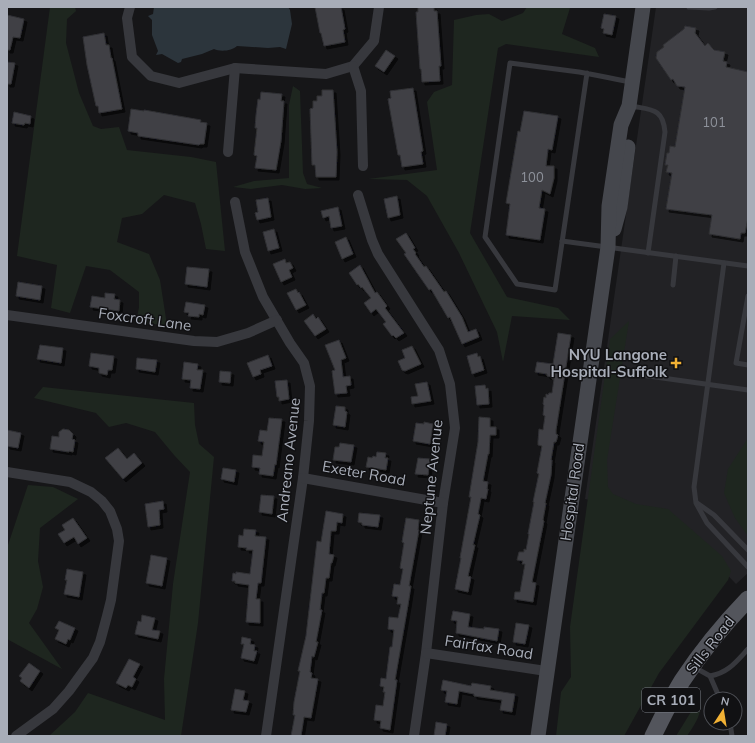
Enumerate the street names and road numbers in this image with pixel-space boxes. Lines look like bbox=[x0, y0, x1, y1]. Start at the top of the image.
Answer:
street label: Foxcroft Lane bbox=[97, 303, 193, 335]
street label: Andreano Avenue bbox=[272, 397, 304, 523]
street label: Neptune Avenue bbox=[416, 419, 446, 535]
street label: Hospital Road bbox=[556, 442, 588, 542]
street label: Exeter Road bbox=[321, 456, 407, 490]
street label: Sills Road bbox=[682, 612, 738, 678]
street label: Fairfax Road bbox=[443, 631, 535, 663]
road number: CR 101 bbox=[642, 688, 700, 712]

